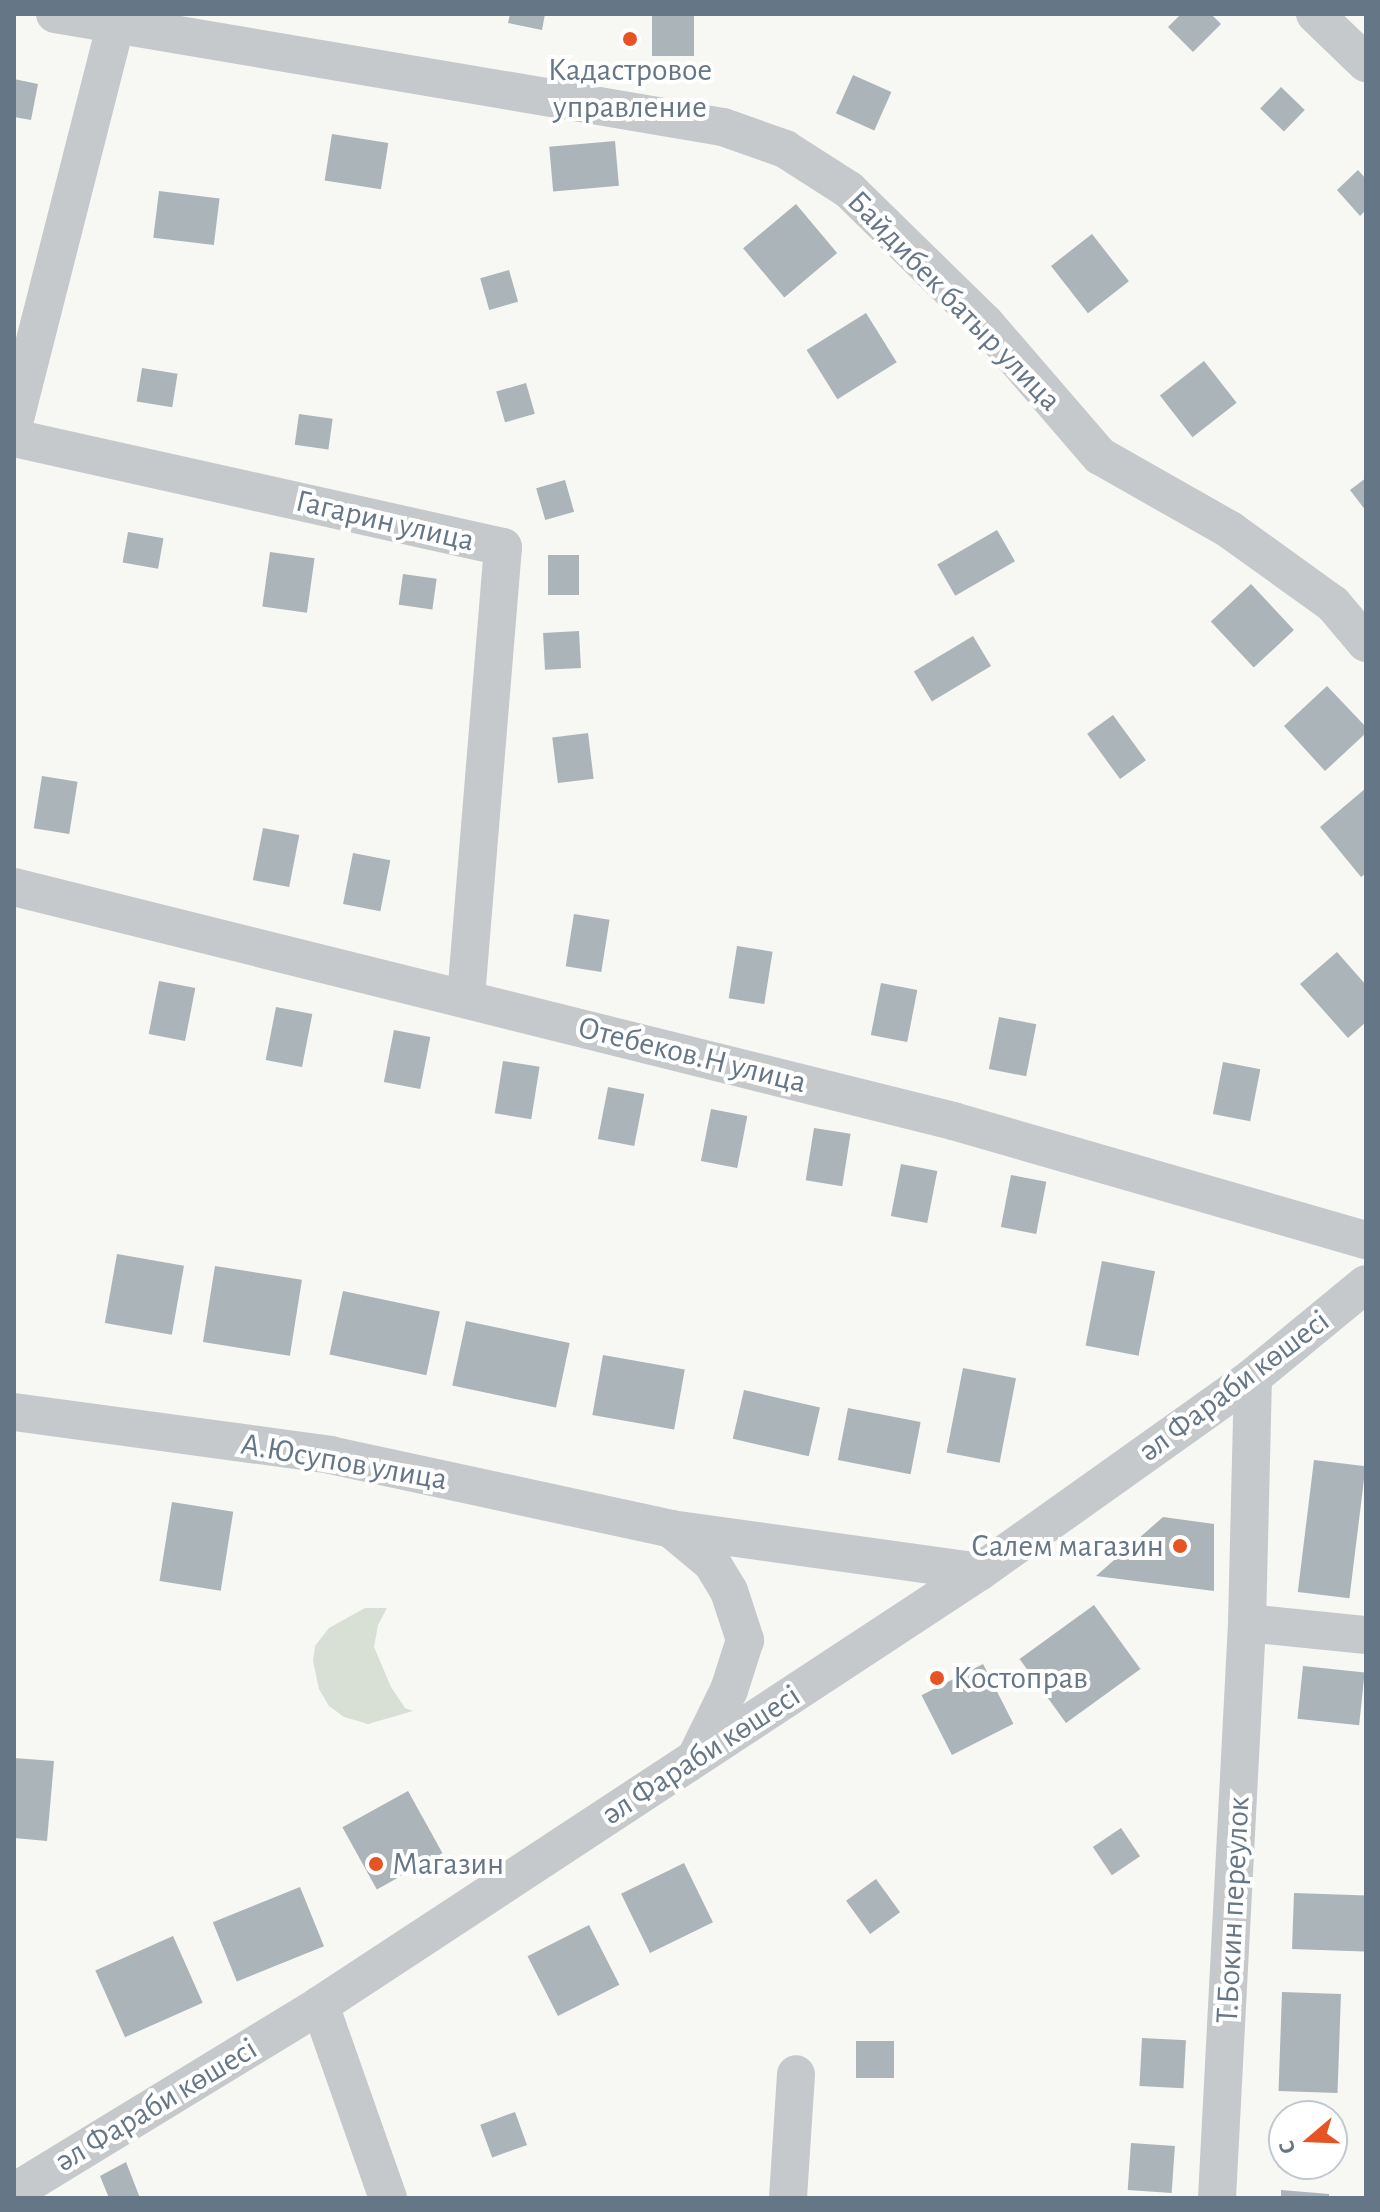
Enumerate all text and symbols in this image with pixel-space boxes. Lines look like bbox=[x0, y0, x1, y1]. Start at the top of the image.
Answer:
marker: Кадастровое управление bbox=[621, 30, 639, 48]
place label: Кадастровое управление bbox=[548, 52, 712, 127]
street label: Байдибек батыр улица bbox=[839, 183, 1069, 419]
street label: Гагарин улица bbox=[292, 482, 478, 560]
street label: Отебеков.Н улица bbox=[574, 1008, 810, 1102]
street label: әл Фараби көшесі bbox=[1131, 1302, 1337, 1470]
street label: А.Юсупов улица bbox=[238, 1425, 450, 1499]
place label: Салем магазин bbox=[971, 1527, 1164, 1565]
marker: Салем магазин bbox=[1171, 1537, 1189, 1555]
place label: Костоправ bbox=[953, 1659, 1088, 1697]
marker: Костоправ bbox=[928, 1669, 946, 1687]
street label: әл Фараби көшесі bbox=[595, 1677, 807, 1833]
street label: Т.Бокин переулок bbox=[1208, 1796, 1258, 2024]
place label: Магазин bbox=[392, 1845, 504, 1883]
marker: Магазин bbox=[367, 1855, 385, 1873]
street label: әл Фараби көшесі bbox=[48, 2030, 264, 2180]
north arrow bbox=[1268, 2100, 1348, 2180]
text: С bbox=[1275, 2138, 1300, 2157]

